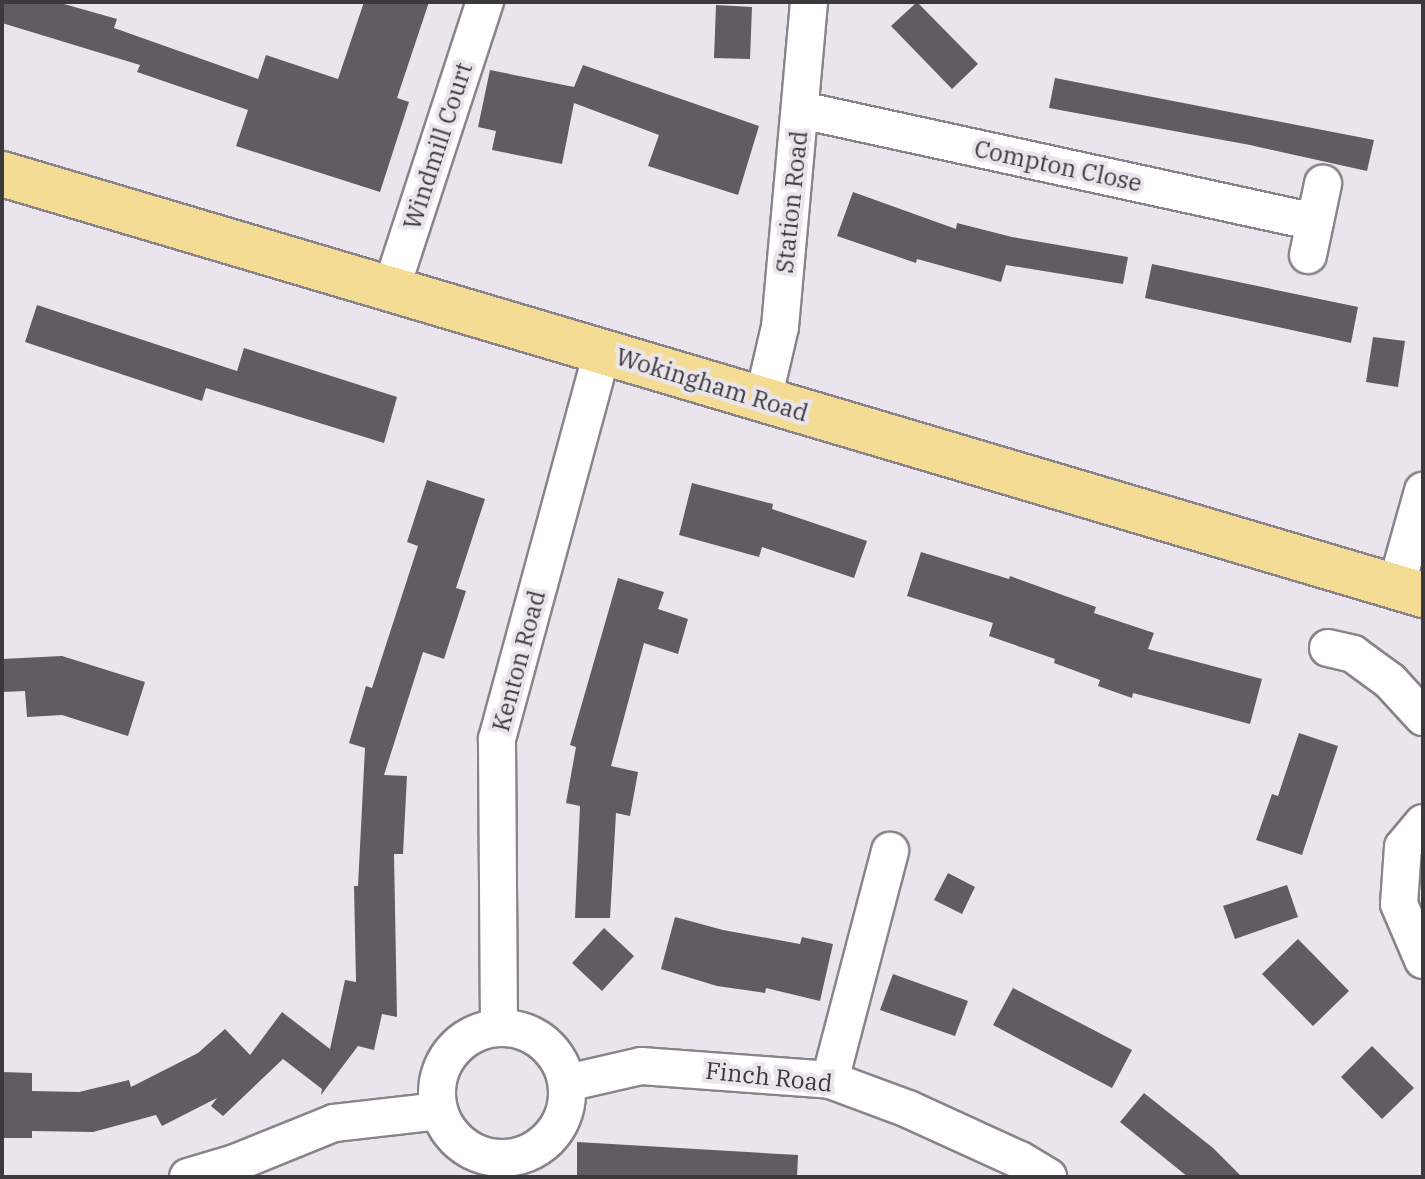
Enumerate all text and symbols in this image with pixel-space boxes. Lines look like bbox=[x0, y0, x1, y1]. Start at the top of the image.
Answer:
street label: Windmill Court bbox=[397, 59, 479, 233]
street label: Station Road bbox=[770, 129, 814, 275]
street label: Compton Close bbox=[972, 134, 1144, 198]
street label: Wokingham Road bbox=[612, 342, 812, 428]
street label: Kenton Road bbox=[486, 587, 552, 735]
street label: Finch Road bbox=[704, 1056, 834, 1098]

